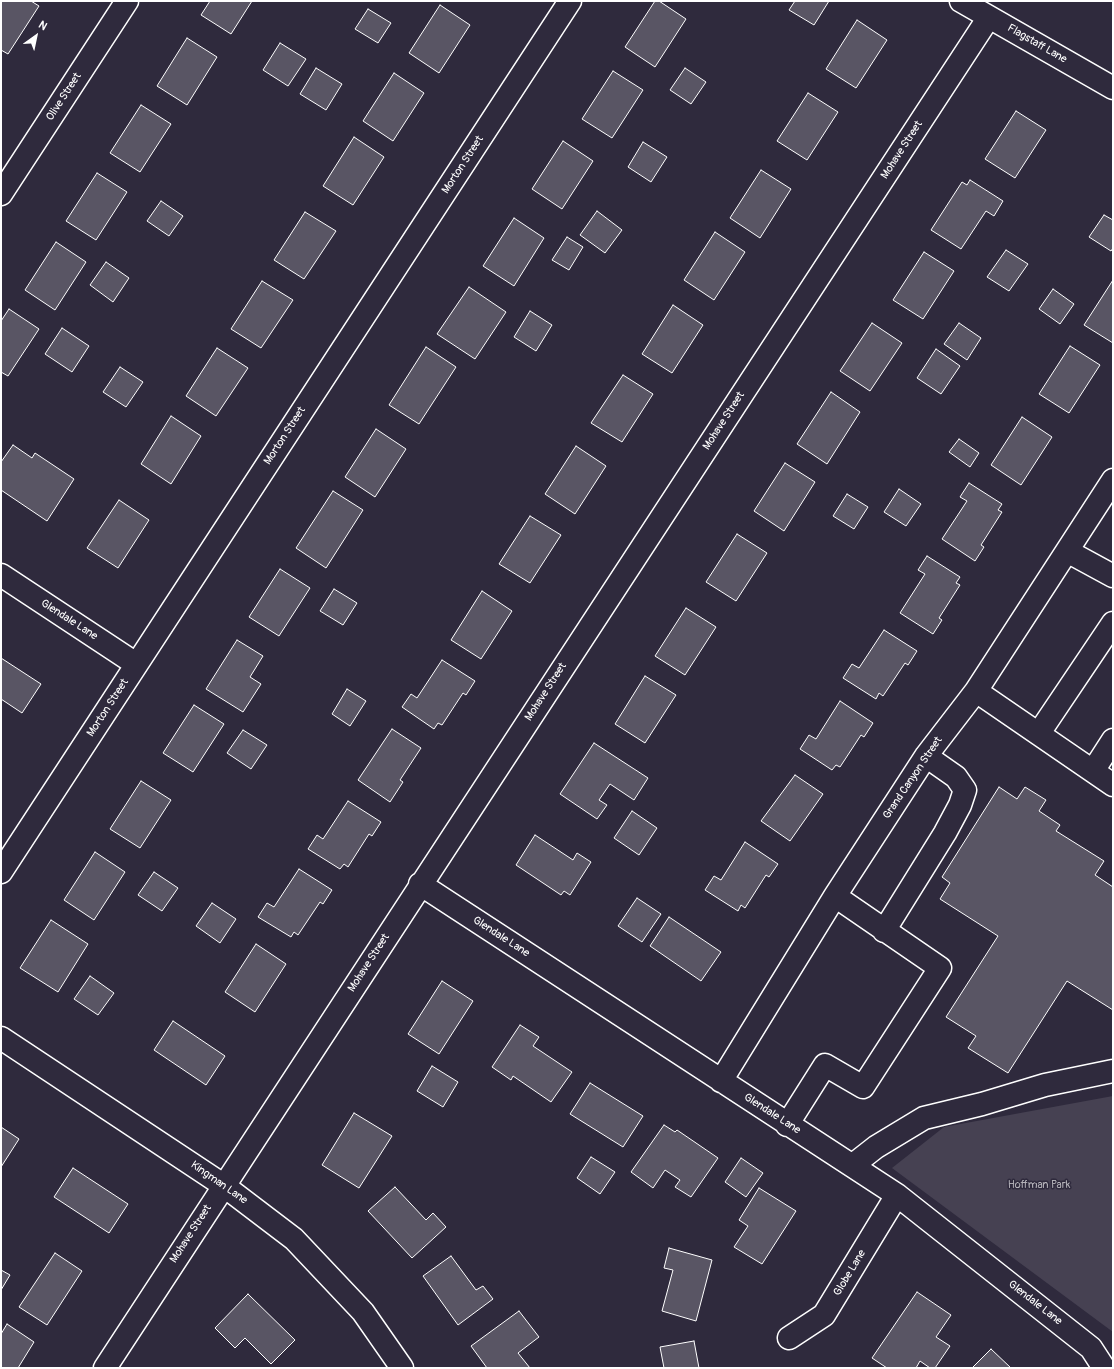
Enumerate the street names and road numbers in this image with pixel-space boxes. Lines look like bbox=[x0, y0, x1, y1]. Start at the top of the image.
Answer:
street label: Flagstaff Lane bbox=[1005, 22, 1069, 66]
street label: Olive Street bbox=[44, 71, 84, 123]
street label: Mohave Street bbox=[878, 118, 926, 182]
street label: Morton Street bbox=[439, 134, 487, 196]
street label: Mohave Street bbox=[700, 389, 748, 453]
street label: Morton Street bbox=[261, 405, 309, 467]
street label: Glendale Lane bbox=[38, 597, 100, 643]
street label: Mohave Street bbox=[522, 660, 570, 724]
street label: Morton Street bbox=[84, 677, 132, 739]
street label: Grand Canyon Street bbox=[881, 734, 945, 822]
street label: Glendale Lane bbox=[470, 914, 532, 960]
street label: Mohave Street bbox=[345, 931, 393, 995]
street label: Glendale Lane bbox=[741, 1091, 803, 1137]
street label: Kingman Lane bbox=[188, 1159, 250, 1207]
street label: Mohave Street bbox=[167, 1202, 215, 1266]
street label: Globe Lane bbox=[831, 1248, 869, 1298]
street label: Glendale Lane bbox=[1005, 1278, 1065, 1328]

